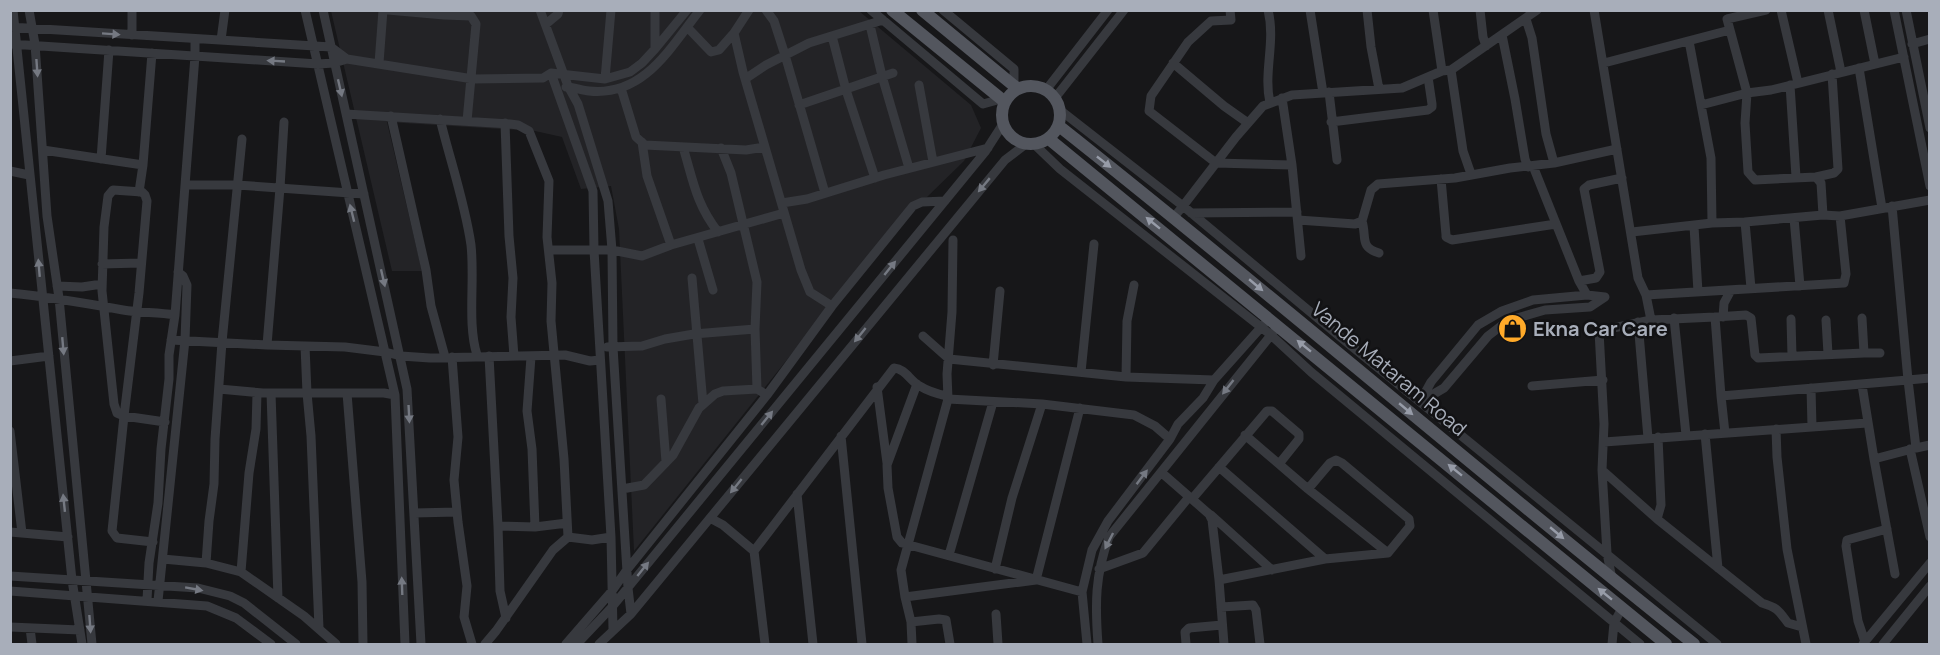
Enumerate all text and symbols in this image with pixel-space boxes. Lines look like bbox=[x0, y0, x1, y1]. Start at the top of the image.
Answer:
one-way arrow bbox=[101, 29, 120, 38]
one-way arrow bbox=[267, 57, 286, 66]
one-way arrow bbox=[32, 59, 42, 78]
one-way arrow bbox=[336, 79, 345, 98]
one-way arrow bbox=[1097, 156, 1112, 168]
one-way arrow bbox=[978, 177, 991, 192]
one-way arrow bbox=[347, 204, 357, 222]
one-way arrow bbox=[1145, 218, 1160, 230]
one-way arrow bbox=[34, 258, 44, 277]
one-way arrow bbox=[884, 260, 896, 275]
one-way arrow bbox=[379, 269, 389, 287]
one-way arrow bbox=[1248, 278, 1264, 291]
street label: Vande Mataram Road bbox=[1306, 296, 1473, 442]
shop icon: Ekna Car Care bbox=[1496, 313, 1528, 345]
place label: Ekna Car Care bbox=[1533, 315, 1668, 342]
one-way arrow bbox=[853, 327, 866, 343]
one-way arrow bbox=[58, 336, 68, 355]
one-way arrow bbox=[1296, 340, 1312, 353]
one-way arrow bbox=[1222, 379, 1235, 395]
one-way arrow bbox=[1399, 402, 1414, 415]
one-way arrow bbox=[404, 404, 413, 423]
one-way arrow bbox=[760, 411, 772, 426]
one-way arrow bbox=[1447, 464, 1462, 477]
one-way arrow bbox=[1135, 469, 1147, 484]
one-way arrow bbox=[730, 478, 743, 493]
one-way arrow bbox=[59, 494, 69, 513]
one-way arrow bbox=[1549, 527, 1565, 540]
one-way arrow bbox=[1104, 533, 1114, 550]
one-way arrow bbox=[636, 562, 649, 577]
one-way arrow bbox=[398, 577, 407, 596]
one-way arrow bbox=[185, 584, 204, 593]
one-way arrow bbox=[1597, 587, 1613, 600]
one-way arrow bbox=[85, 614, 95, 633]

